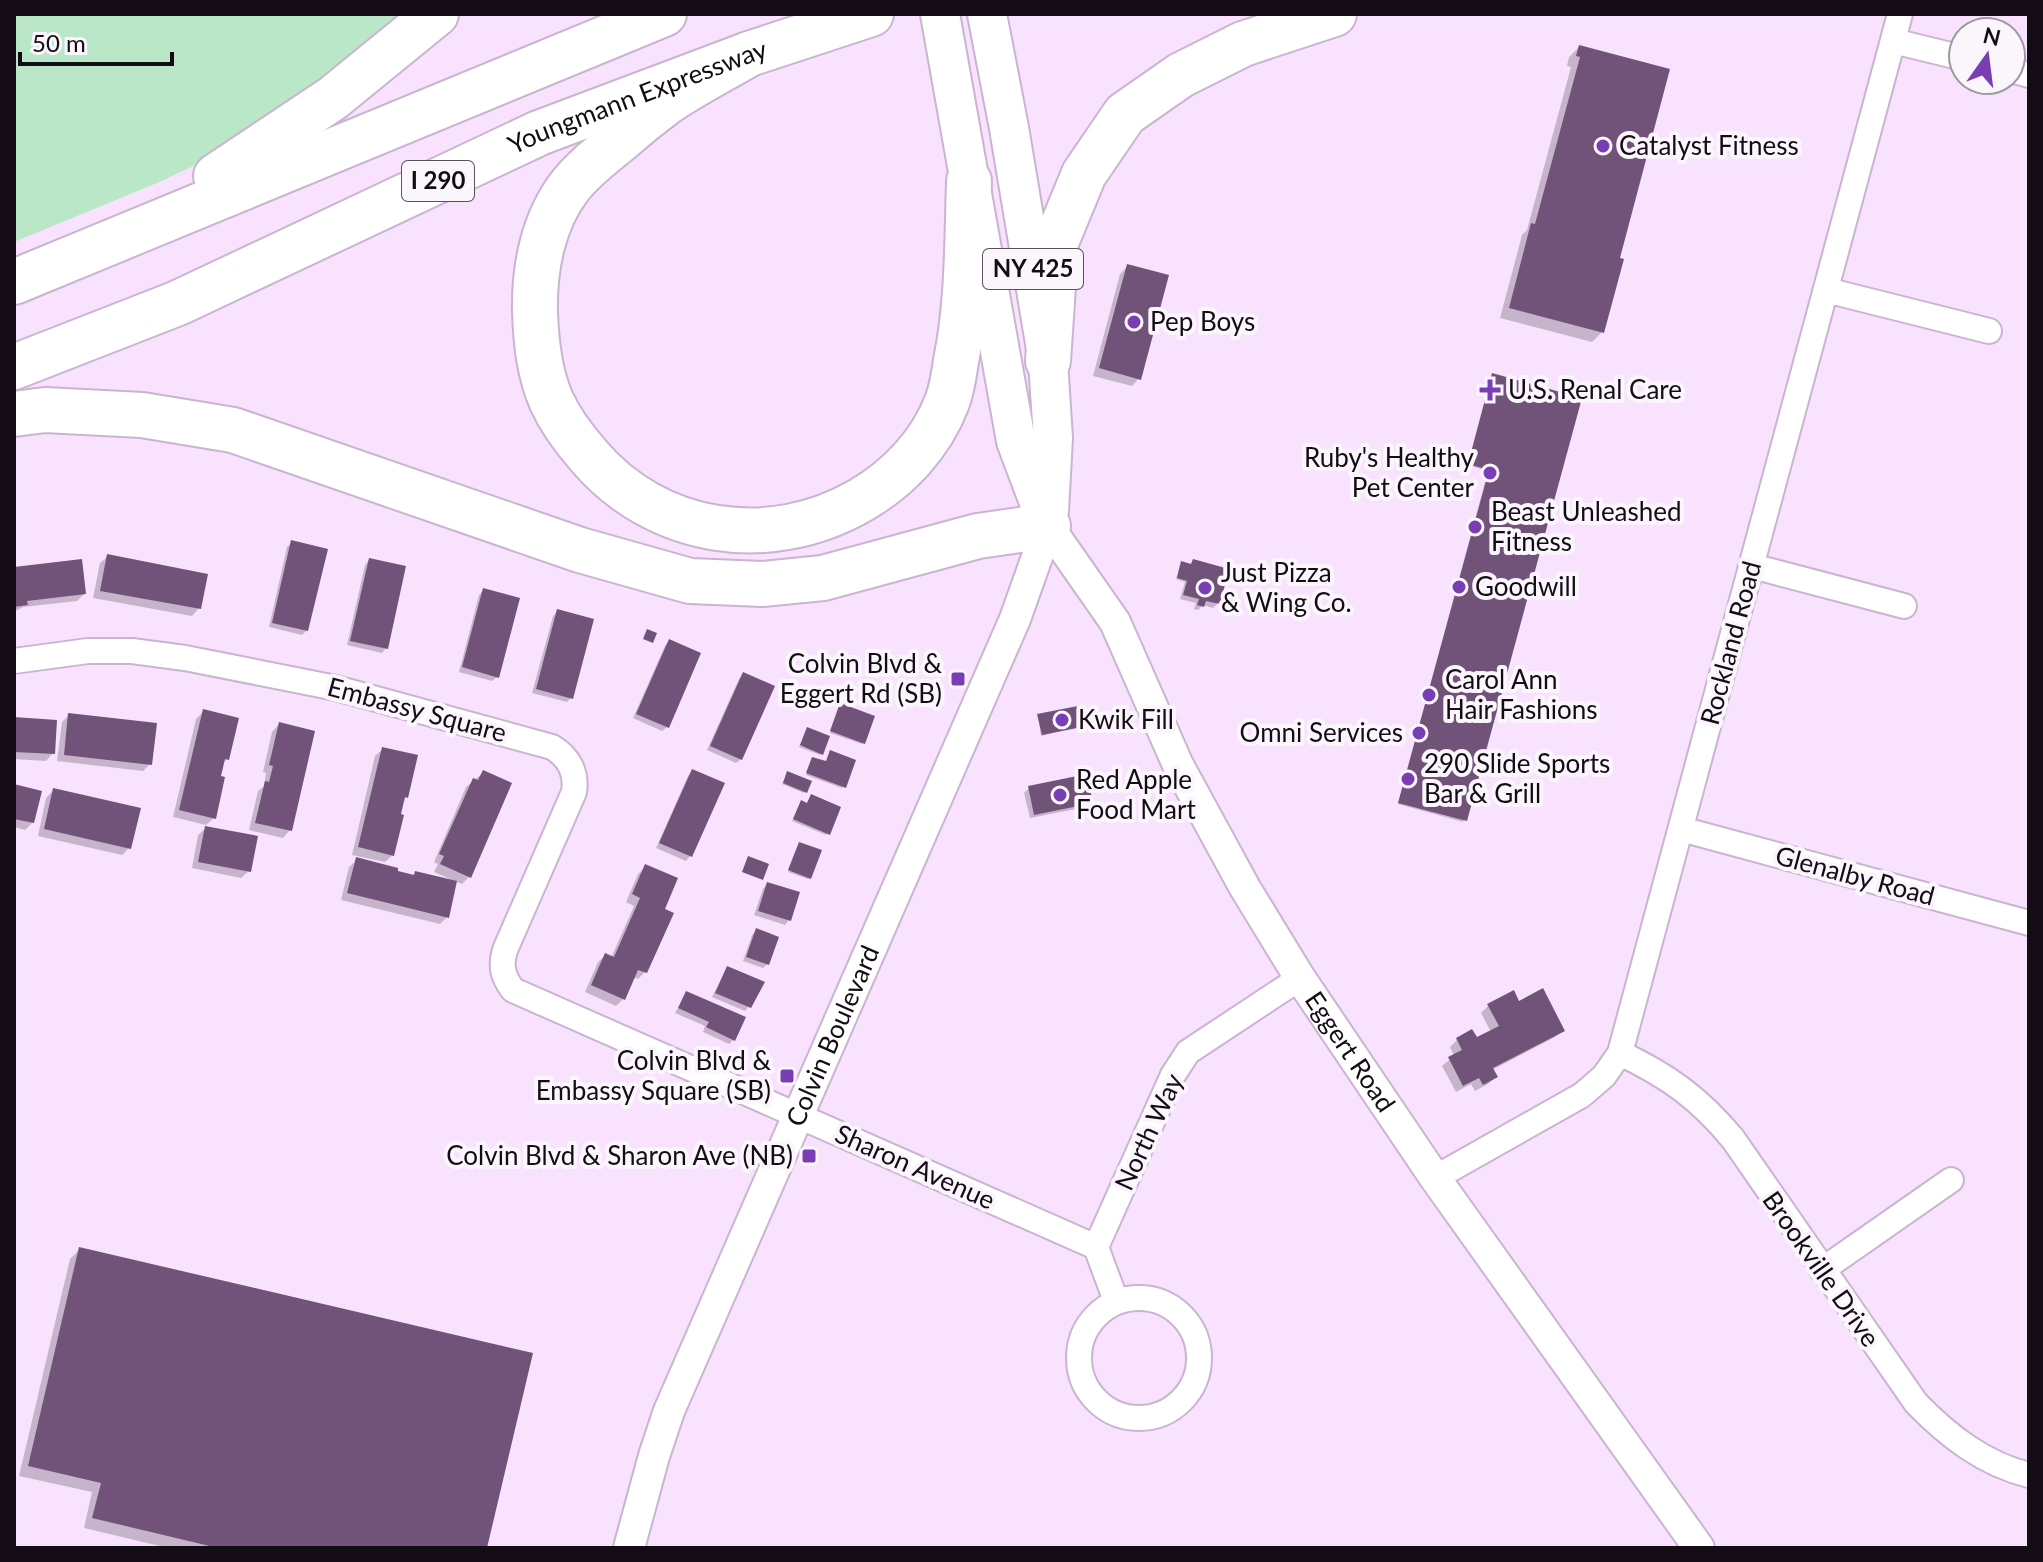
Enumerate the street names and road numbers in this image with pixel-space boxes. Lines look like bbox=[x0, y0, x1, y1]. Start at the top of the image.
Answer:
street label: Youngmann Expressway bbox=[502, 32, 771, 160]
road number: I 290 bbox=[402, 161, 474, 201]
road number: NY 425 bbox=[983, 249, 1083, 289]
street label: Rockland Road bbox=[1693, 557, 1767, 728]
street label: Embassy Square bbox=[324, 670, 510, 748]
street label: Glenalby Road bbox=[1772, 838, 1938, 912]
street label: Colvin Boulevard bbox=[778, 940, 885, 1131]
street label: Eggert Road bbox=[1299, 985, 1403, 1118]
street label: North Way bbox=[1107, 1068, 1189, 1195]
street label: Sharon Avenue bbox=[831, 1117, 1000, 1216]
street label: Brookville Drive bbox=[1756, 1185, 1887, 1352]

